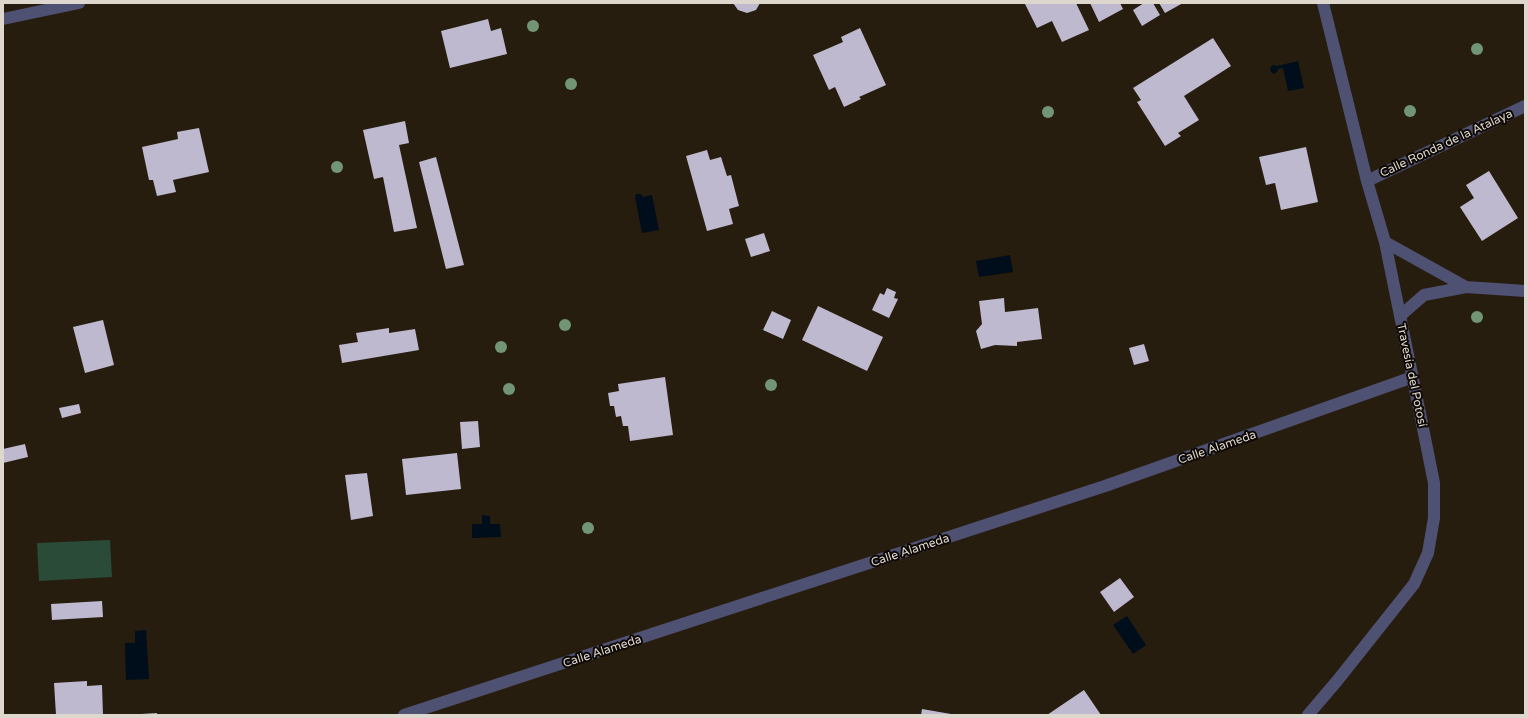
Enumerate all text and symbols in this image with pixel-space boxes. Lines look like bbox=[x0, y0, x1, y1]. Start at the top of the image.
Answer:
street label: Calle Ronda de la Atalaya bbox=[1377, 106, 1515, 180]
street label: Travesía del Potosí bbox=[1394, 322, 1430, 428]
street label: Calle Alameda bbox=[1176, 427, 1258, 467]
street label: Calle Alameda bbox=[869, 531, 951, 569]
street label: Calle Alameda bbox=[561, 632, 643, 670]

